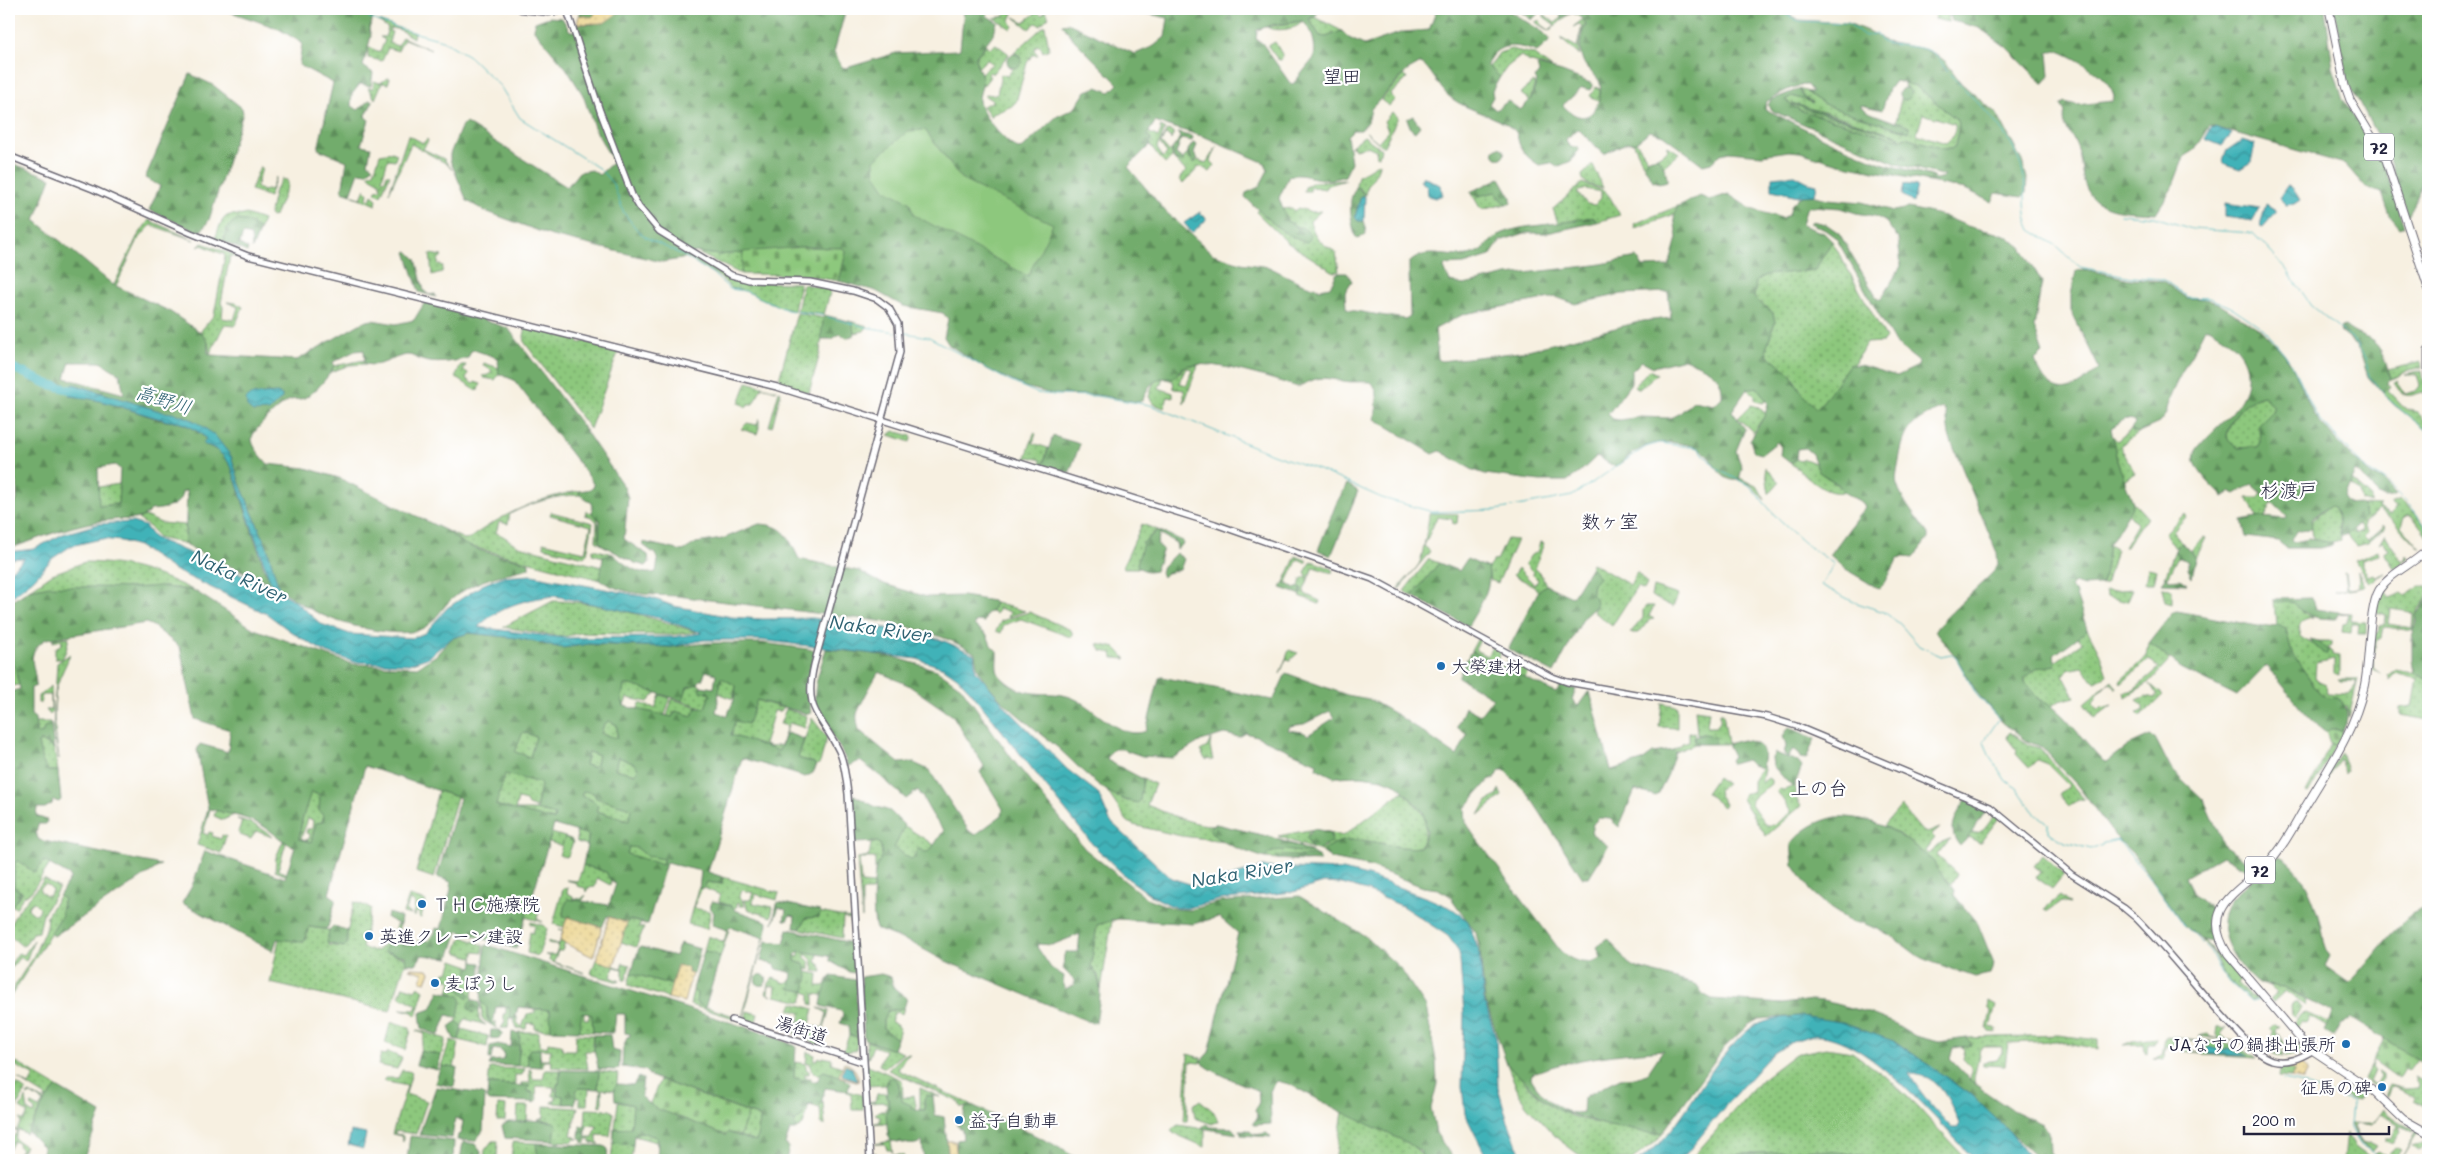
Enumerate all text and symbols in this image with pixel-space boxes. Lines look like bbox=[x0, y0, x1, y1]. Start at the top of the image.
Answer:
district label: 望田 bbox=[1323, 63, 1361, 88]
road number: 72 bbox=[2364, 134, 2394, 160]
water label: 高野川 bbox=[133, 379, 195, 419]
district label: 杉渡戸 bbox=[2260, 477, 2318, 502]
district label: 数ヶ室 bbox=[1581, 508, 1639, 533]
water label: Naka River bbox=[188, 543, 292, 609]
water label: Naka River bbox=[828, 608, 934, 648]
place label: 大榮建材 bbox=[1451, 654, 1523, 678]
marker: 大榮建材 bbox=[1435, 660, 1447, 672]
district label: 上の台 bbox=[1790, 775, 1848, 800]
water label: Naka River bbox=[1189, 852, 1295, 892]
road number: 72 bbox=[2245, 856, 2275, 884]
place label: ＴＨＣ施療院 bbox=[432, 892, 540, 916]
marker: ＴＨＣ施療院 bbox=[416, 898, 428, 910]
place label: 英進クレーン建設 bbox=[379, 924, 523, 948]
marker: 英進クレーン建設 bbox=[363, 930, 375, 942]
place label: 麦ぼうし bbox=[445, 971, 517, 995]
marker: 麦ぼうし bbox=[429, 977, 441, 989]
street label: 湯街道 bbox=[773, 1009, 831, 1049]
place label: JAなすの鍋掛出張所 bbox=[2170, 1032, 2336, 1056]
marker: JAなすの鍋掛出張所 bbox=[2340, 1038, 2352, 1050]
place label: 征馬の碑 bbox=[2300, 1075, 2372, 1099]
marker: 征馬の碑 bbox=[2376, 1081, 2388, 1093]
scale bar bbox=[2244, 1104, 2390, 1136]
place label: 益子自動車 bbox=[969, 1108, 1059, 1132]
text: 200 m bbox=[2252, 1110, 2296, 1130]
marker: 益子自動車 bbox=[953, 1114, 965, 1126]

